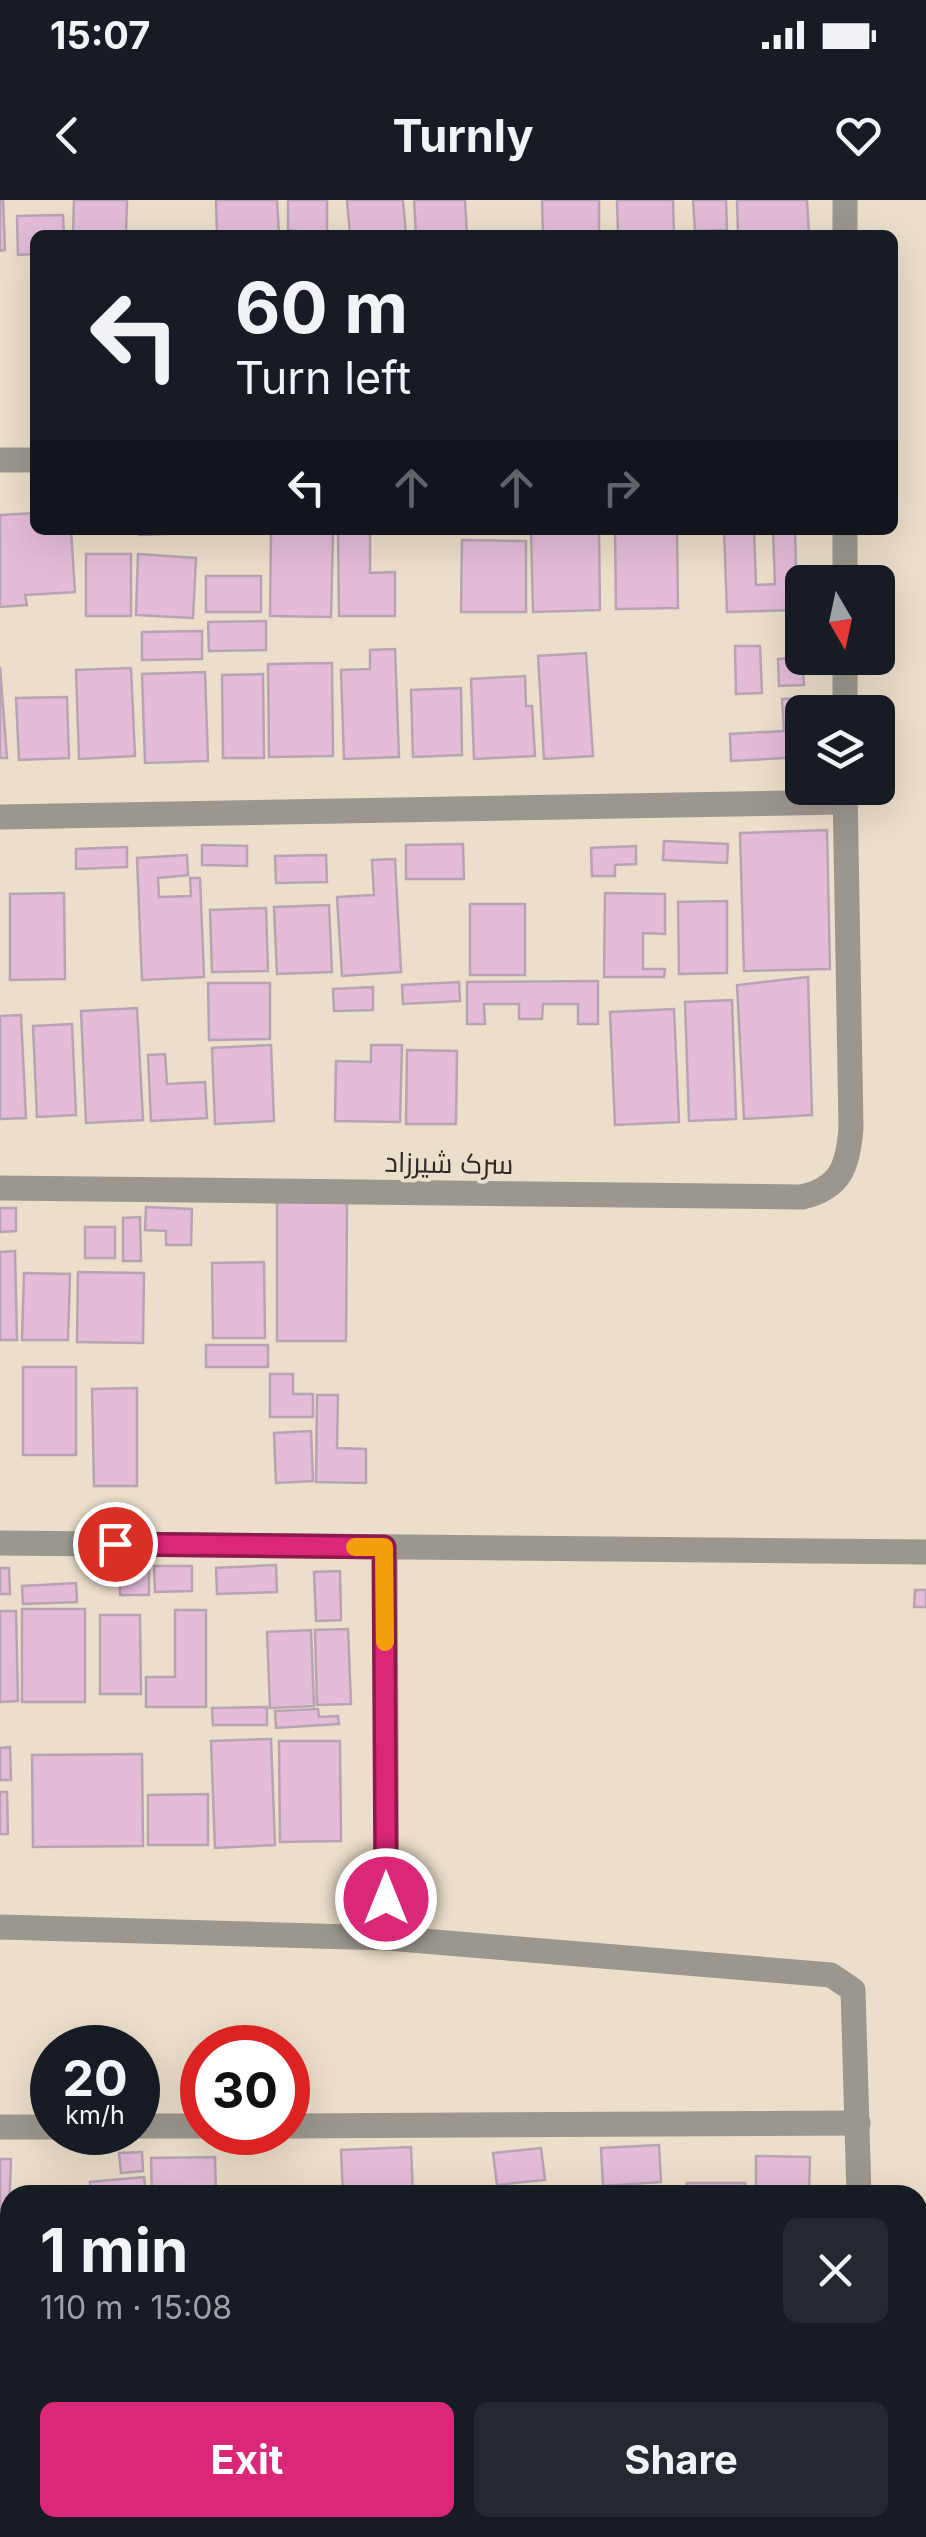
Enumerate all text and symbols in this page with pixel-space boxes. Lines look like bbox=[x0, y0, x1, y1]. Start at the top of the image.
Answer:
text: 15:07 bbox=[50, 12, 150, 58]
icon: back bbox=[40, 108, 95, 163]
text: Turnly bbox=[392, 108, 534, 163]
icon: heart bbox=[831, 108, 886, 163]
text: 60 m bbox=[235, 265, 408, 350]
icon: left bbox=[70, 270, 200, 400]
text: Turn left bbox=[235, 350, 411, 405]
icon: left bbox=[279, 460, 334, 515]
icon: ahead bbox=[384, 460, 439, 515]
icon: ahead bbox=[489, 460, 544, 515]
icon: right bbox=[594, 460, 649, 515]
north arrow bbox=[785, 565, 895, 675]
map controls bbox=[785, 565, 895, 805]
button: layers bbox=[785, 695, 895, 805]
street label: سرک شیرزاد bbox=[384, 1145, 514, 1181]
pin bbox=[73, 1502, 158, 1587]
icon: arrive bbox=[88, 1517, 143, 1572]
position arrow bbox=[334, 1847, 438, 1951]
speed limit sign: 30 bbox=[180, 2025, 310, 2155]
text: 20 bbox=[62, 2048, 128, 2108]
text: km/h bbox=[65, 2100, 125, 2130]
text: 1 min bbox=[40, 2214, 188, 2286]
button: close bbox=[783, 2218, 888, 2323]
text: 110 m · 15:08 bbox=[40, 2288, 232, 2327]
button: Exit bbox=[40, 2402, 454, 2517]
button: Share bbox=[474, 2402, 888, 2517]

